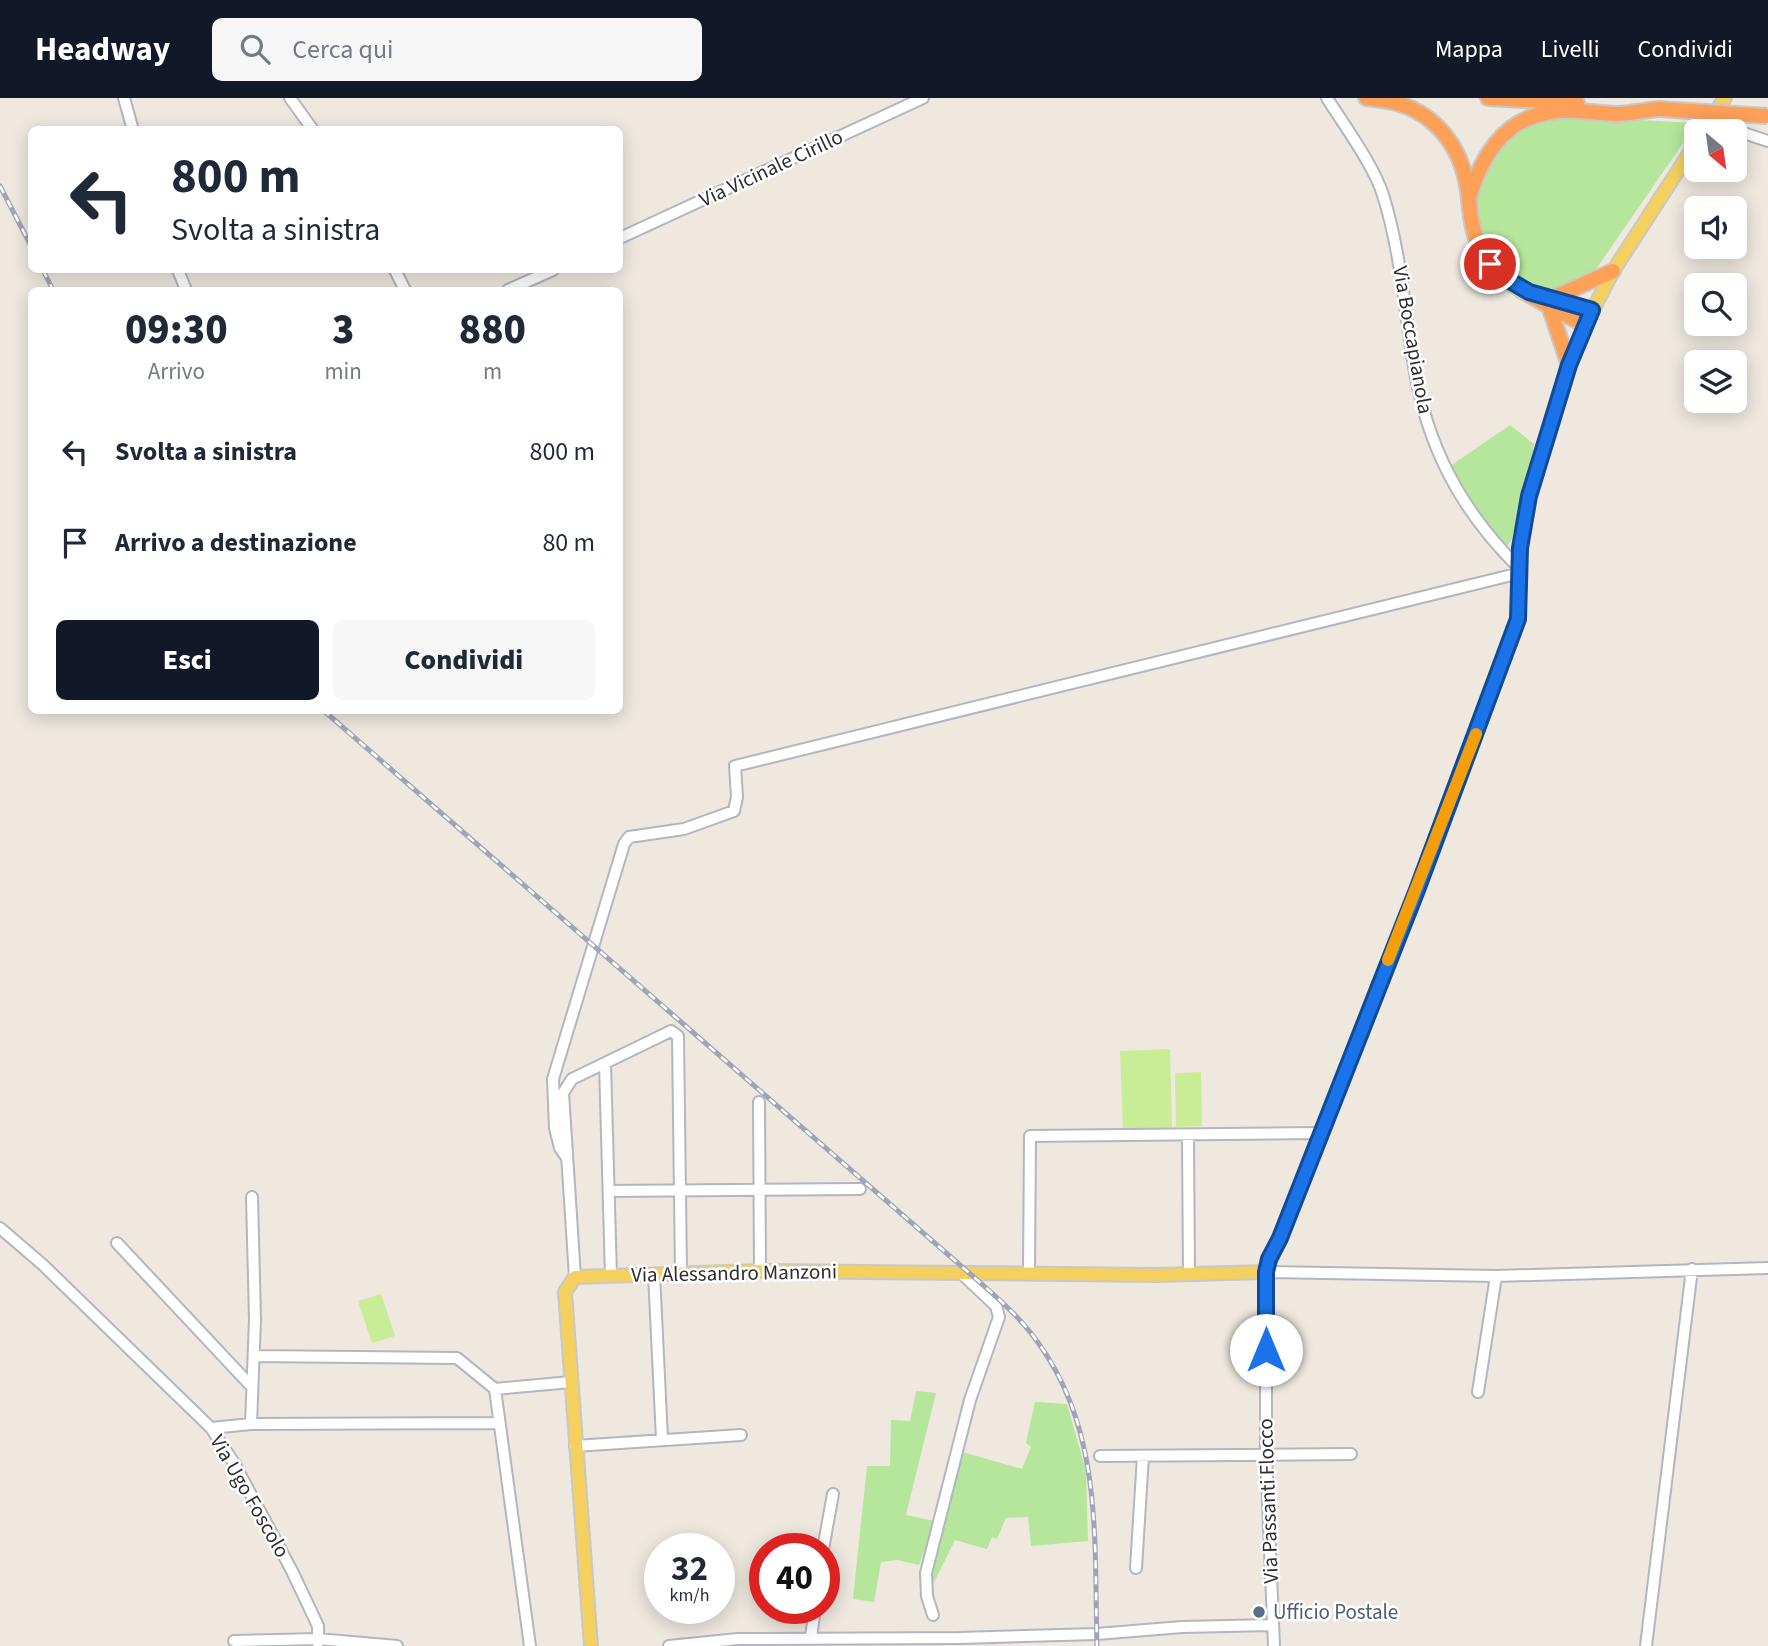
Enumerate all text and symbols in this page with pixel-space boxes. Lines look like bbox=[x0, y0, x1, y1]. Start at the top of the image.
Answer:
search box bbox=[212, 18, 702, 81]
text: Headway bbox=[35, 26, 170, 73]
icon: search bbox=[236, 30, 274, 68]
text: Cerca qui bbox=[292, 31, 394, 68]
text: Mappa bbox=[1435, 32, 1503, 67]
text: Livelli bbox=[1541, 32, 1600, 67]
text: Condividi bbox=[1638, 32, 1733, 67]
north arrow bbox=[1684, 119, 1746, 182]
map controls bbox=[1684, 119, 1747, 413]
street label: Via Vicinale Cirillo bbox=[694, 122, 848, 214]
text: 800 m bbox=[171, 142, 300, 212]
icon: left bbox=[56, 154, 147, 245]
button: sound bbox=[1684, 196, 1747, 259]
text: Svolta a sinistra bbox=[171, 207, 380, 253]
pin bbox=[1460, 234, 1520, 294]
icon: arrive bbox=[1471, 245, 1509, 283]
street label: Via Boccapianola bbox=[1385, 264, 1441, 416]
button: search bbox=[1684, 273, 1747, 336]
text: 09:30 bbox=[125, 300, 228, 360]
text: 3 bbox=[332, 300, 354, 360]
text: 880 bbox=[459, 300, 526, 360]
button: layers bbox=[1684, 350, 1747, 413]
text: Arrivo bbox=[148, 355, 205, 388]
text: min bbox=[325, 355, 362, 388]
text: m bbox=[483, 355, 502, 388]
icon: left bbox=[56, 433, 94, 471]
text: Svolta a sinistra bbox=[115, 433, 297, 470]
text: 800 m bbox=[529, 433, 595, 470]
icon: arrive bbox=[56, 524, 94, 562]
text: Arrivo a destinazione bbox=[115, 524, 357, 561]
text: 80 m bbox=[542, 524, 595, 561]
button: Esci bbox=[56, 620, 319, 700]
button: Condividi bbox=[333, 620, 595, 700]
street label: Via Alessandro Manzoni bbox=[631, 1256, 837, 1290]
position arrow bbox=[1229, 1313, 1303, 1387]
street label: Via Passanti Flocco bbox=[1250, 1418, 1286, 1584]
street label: Via Ugo Foscolo bbox=[203, 1429, 297, 1563]
speed limit sign: 40 bbox=[749, 1533, 840, 1624]
text: 32 bbox=[671, 1544, 708, 1594]
text: km/h bbox=[670, 1583, 709, 1608]
place label: Ufficio Postale bbox=[1273, 1597, 1398, 1627]
marker: Ufficio Postale bbox=[1251, 1604, 1267, 1620]

